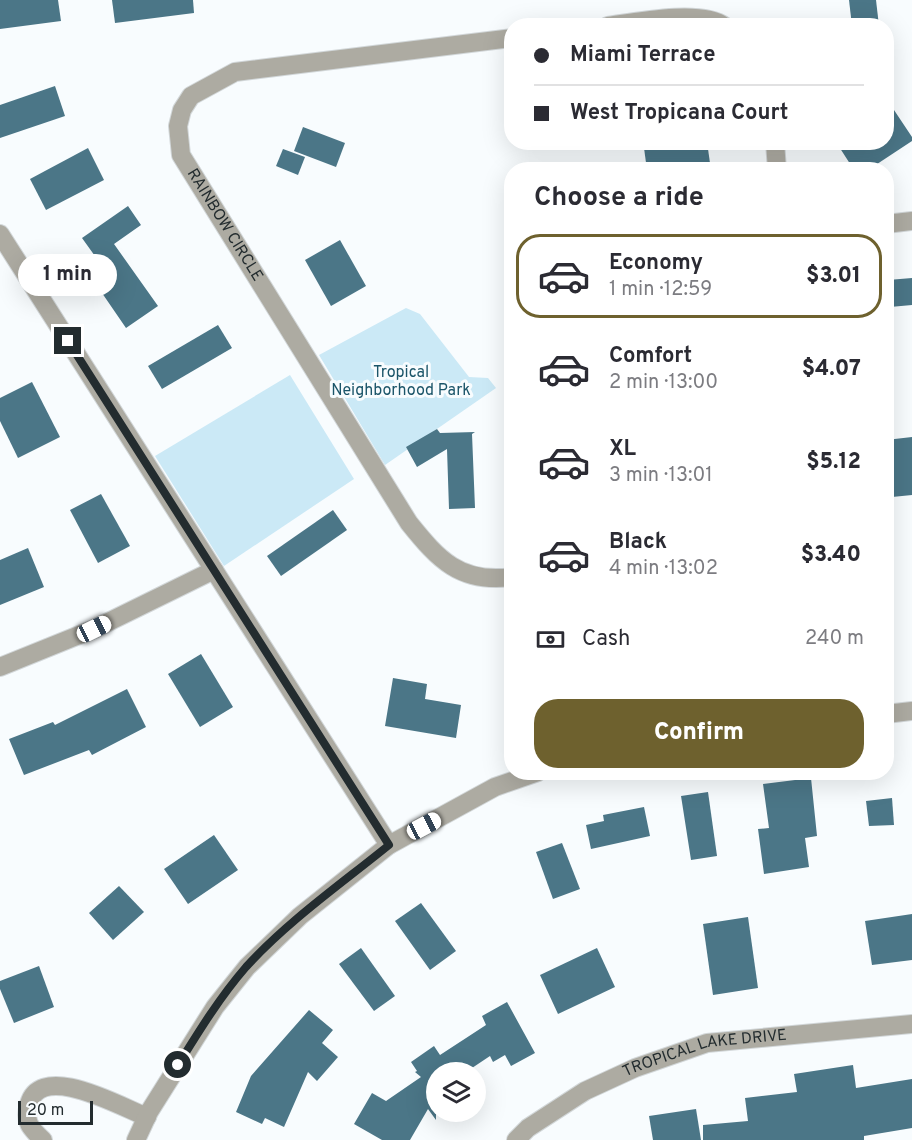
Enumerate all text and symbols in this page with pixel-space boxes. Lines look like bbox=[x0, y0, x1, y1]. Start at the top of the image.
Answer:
text: Miami Terrace bbox=[570, 42, 715, 69]
text: West Tropicana Court bbox=[570, 100, 788, 127]
street label: RAINBOW CIRCLE bbox=[182, 165, 267, 285]
text: Choose a ride bbox=[534, 181, 704, 215]
icon: car bbox=[537, 249, 591, 303]
text: Economy bbox=[609, 250, 703, 277]
callout: 1 min bbox=[19, 254, 118, 296]
text: 1 min bbox=[43, 262, 92, 288]
text: $3.01 bbox=[806, 263, 861, 290]
text: 1 min · 12:59 bbox=[609, 277, 712, 303]
route end bbox=[54, 327, 81, 354]
icon: car bbox=[537, 342, 591, 396]
text: Comfort bbox=[609, 343, 692, 370]
text: $4.07 bbox=[802, 356, 861, 383]
park label: Tropical Neighborhood Park bbox=[331, 363, 471, 401]
text: 2 min · 13:00 bbox=[609, 370, 718, 396]
icon: car bbox=[537, 435, 591, 489]
text: XL bbox=[609, 436, 636, 463]
text: $5.12 bbox=[806, 449, 861, 476]
text: 3 min · 13:01 bbox=[609, 463, 713, 489]
icon: car bbox=[537, 528, 591, 582]
text: Black bbox=[609, 529, 667, 556]
text: $3.40 bbox=[801, 542, 861, 569]
text: 4 min · 13:02 bbox=[609, 556, 718, 582]
car bbox=[74, 613, 114, 645]
icon: cash bbox=[534, 623, 567, 656]
text: Cash bbox=[582, 626, 631, 653]
text: 240 m bbox=[805, 626, 864, 652]
button: Confirm bbox=[534, 699, 864, 768]
car bbox=[404, 810, 444, 842]
street label: TROPICAL LAKE DRIVE bbox=[620, 1026, 788, 1082]
route start bbox=[164, 1051, 191, 1078]
map controls bbox=[426, 1062, 486, 1122]
button: layers bbox=[426, 1062, 486, 1122]
scale bar bbox=[18, 1098, 93, 1126]
text: 20 m bbox=[27, 1101, 64, 1121]

